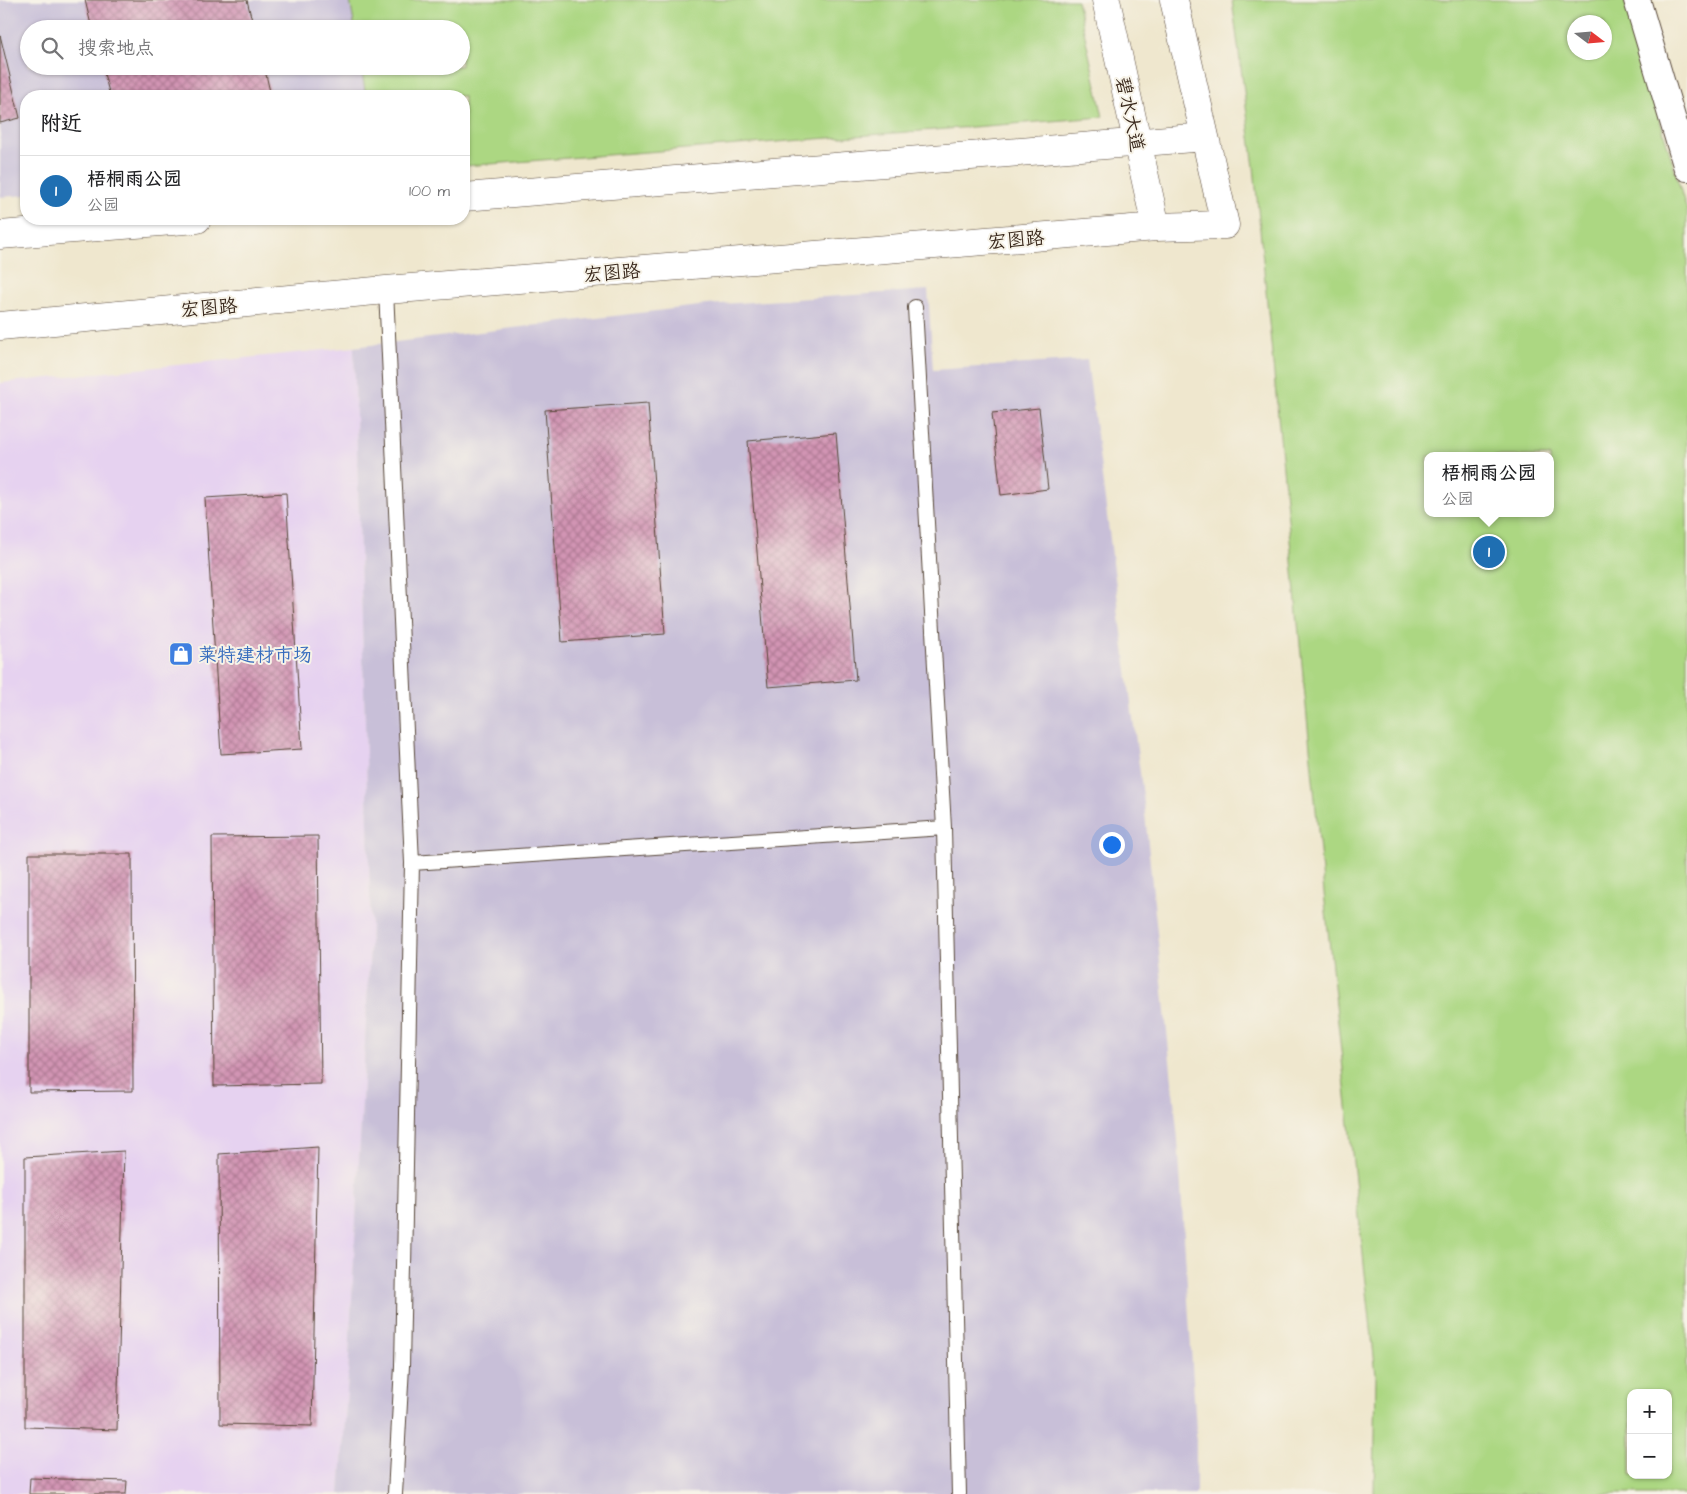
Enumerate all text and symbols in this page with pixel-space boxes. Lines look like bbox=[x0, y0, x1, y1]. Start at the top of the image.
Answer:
north arrow bbox=[1567, 15, 1612, 60]
search box bbox=[20, 20, 470, 75]
icon: search bbox=[38, 34, 66, 62]
text: 搜索地点 bbox=[78, 35, 154, 62]
street label: 碧水大道 bbox=[1108, 74, 1151, 154]
text: 附近 bbox=[40, 109, 82, 138]
text: 梧桐雨公园 bbox=[87, 166, 182, 193]
text: 1 bbox=[55, 180, 57, 202]
text: 100 m bbox=[409, 180, 450, 202]
text: 公园 bbox=[87, 194, 119, 216]
street label: 宏图路 bbox=[987, 225, 1046, 256]
street label: 宏图路 bbox=[583, 258, 642, 289]
street label: 宏图路 bbox=[180, 293, 239, 324]
popup bbox=[1424, 452, 1554, 517]
text: 梧桐雨公园 bbox=[1441, 460, 1537, 487]
text: 公园 bbox=[1441, 488, 1474, 510]
pin: 1 bbox=[1473, 533, 1505, 571]
shop icon: 莱特建材市场 bbox=[168, 641, 194, 667]
place label: 莱特建材市场 bbox=[198, 642, 312, 669]
your location bbox=[1099, 832, 1125, 858]
map controls bbox=[1627, 1389, 1672, 1479]
button: + bbox=[1627, 1389, 1672, 1434]
button: − bbox=[1627, 1434, 1672, 1479]

